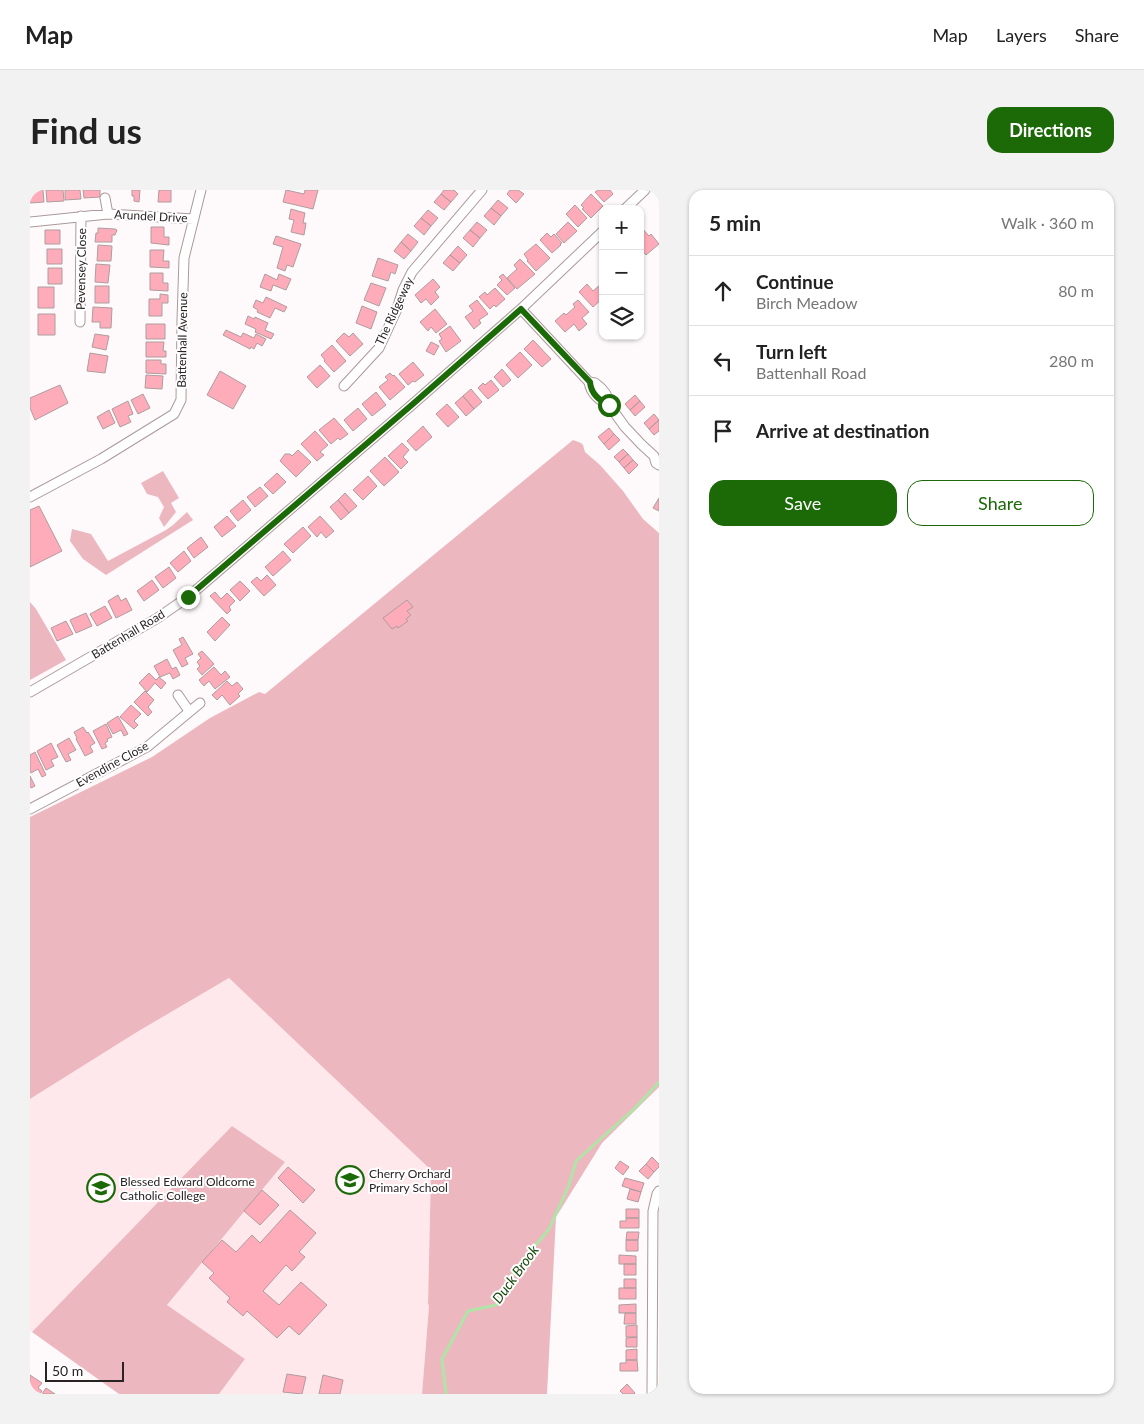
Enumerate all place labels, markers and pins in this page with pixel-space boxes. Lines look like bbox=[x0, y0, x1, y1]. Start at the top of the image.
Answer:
school or university icon: Cherry Orchard Primary School bbox=[335, 1165, 365, 1195]
place label: Cherry Orchard Primary School bbox=[369, 1166, 451, 1195]
school or university icon: Blessed Edward Oldcorne Catholic College bbox=[86, 1173, 116, 1203]
place label: Blessed Edward Oldcorne Catholic College bbox=[120, 1174, 255, 1203]

